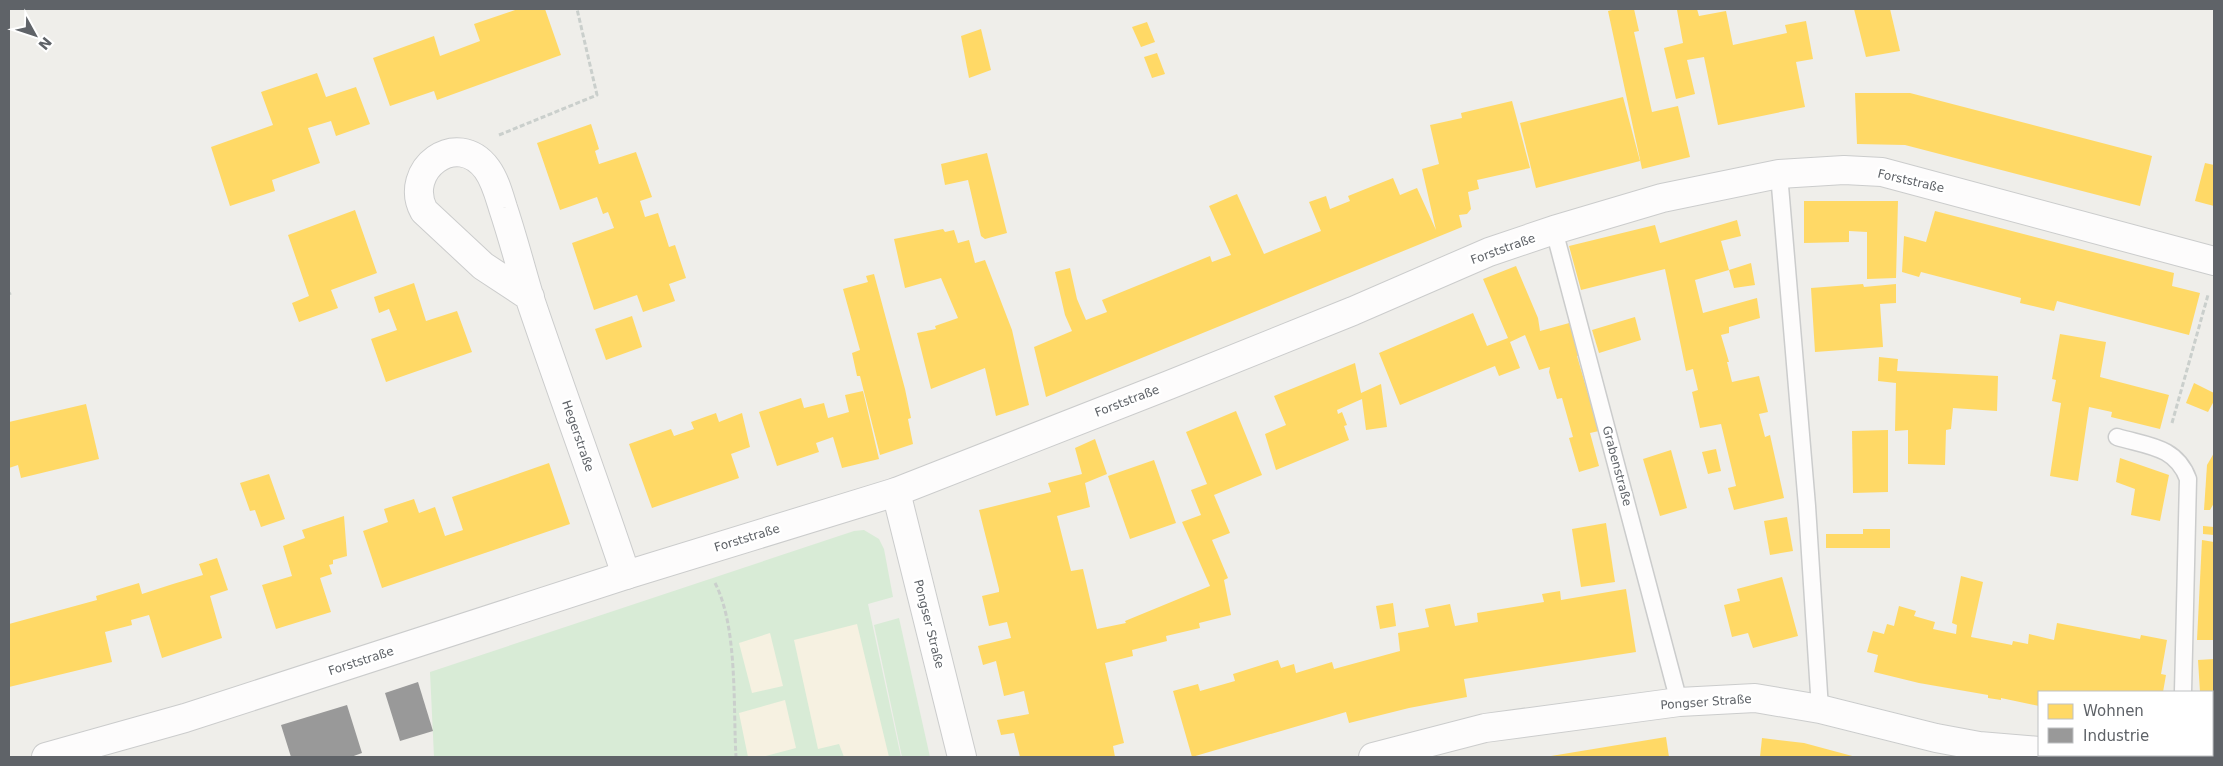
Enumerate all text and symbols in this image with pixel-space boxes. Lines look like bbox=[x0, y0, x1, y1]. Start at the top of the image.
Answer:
north arrow bbox=[10, 10, 60, 60]
text: N bbox=[35, 34, 55, 53]
street label: Forststraße bbox=[1876, 167, 1946, 195]
street label: Forststraße bbox=[1469, 231, 1537, 267]
street label: Forststraße bbox=[1093, 382, 1161, 420]
street label: Hegerstraße bbox=[559, 398, 597, 474]
street label: Grabenstraße bbox=[1600, 424, 1634, 508]
street label: Forststraße bbox=[712, 521, 782, 555]
street label: Pongser Straße bbox=[911, 578, 947, 670]
street label: Forststraße bbox=[327, 644, 395, 678]
legend bbox=[2038, 691, 2213, 756]
street label: Pongser Straße bbox=[1660, 692, 1752, 712]
text: Wohnen bbox=[2083, 702, 2144, 720]
text: Industrie bbox=[2083, 727, 2149, 745]

